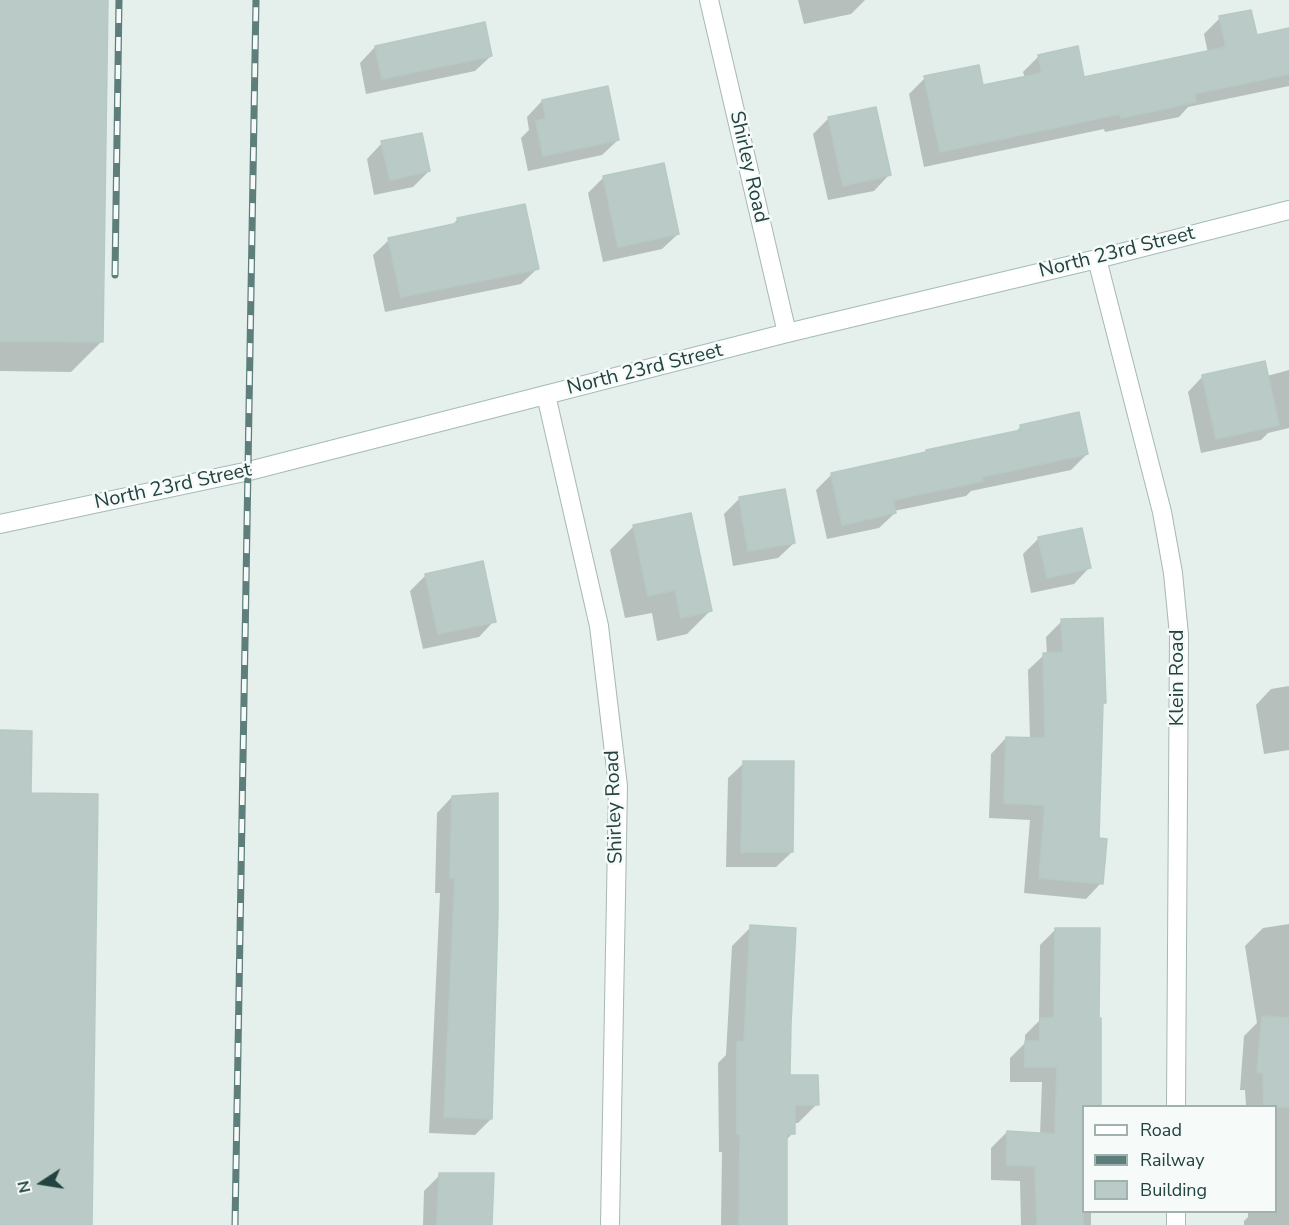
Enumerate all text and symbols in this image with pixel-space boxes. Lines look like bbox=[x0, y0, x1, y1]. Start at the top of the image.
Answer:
street label: Shirley Road bbox=[724, 109, 772, 225]
street label: North 23rd Street bbox=[1037, 222, 1197, 284]
street label: North 23rd Street bbox=[565, 339, 725, 401]
street label: North 23rd Street bbox=[92, 459, 254, 515]
street label: Klein Road bbox=[1166, 630, 1190, 726]
street label: Shirley Road bbox=[601, 750, 629, 864]
legend bbox=[1082, 1105, 1277, 1213]
text: Road bbox=[1140, 1118, 1182, 1142]
text: Railway bbox=[1140, 1148, 1205, 1172]
north arrow bbox=[12, 1153, 72, 1213]
text: Building bbox=[1140, 1178, 1207, 1202]
text: N bbox=[12, 1179, 36, 1195]

